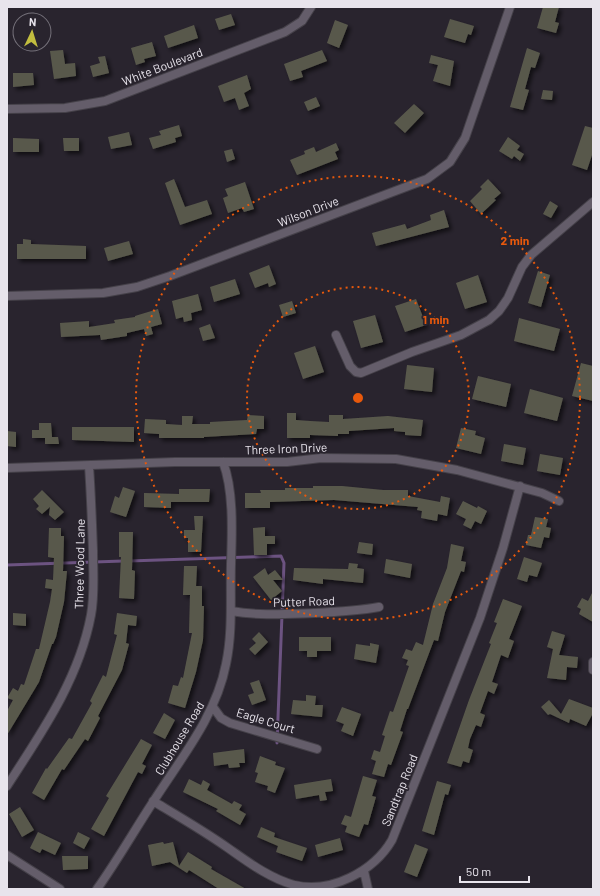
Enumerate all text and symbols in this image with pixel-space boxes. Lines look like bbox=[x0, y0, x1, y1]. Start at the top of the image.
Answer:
north arrow bbox=[12, 12, 52, 52]
text: N bbox=[29, 15, 37, 28]
street label: White Boulevard bbox=[120, 44, 204, 88]
street label: Wilson Drive bbox=[275, 193, 341, 229]
text: 2 min bbox=[501, 233, 529, 247]
text: 1 min bbox=[423, 312, 449, 326]
centre of rings bbox=[351, 391, 365, 405]
street label: Three Iron Drive bbox=[245, 440, 327, 456]
street label: Three Wood Lane bbox=[71, 519, 87, 609]
street label: Putter Road bbox=[273, 593, 335, 609]
street label: Clubhouse Road bbox=[152, 699, 206, 777]
street label: Eagle Court bbox=[235, 704, 297, 736]
street label: Sandtrap Road bbox=[378, 752, 420, 828]
scale bar bbox=[460, 858, 529, 884]
text: 50 m bbox=[466, 864, 491, 878]

